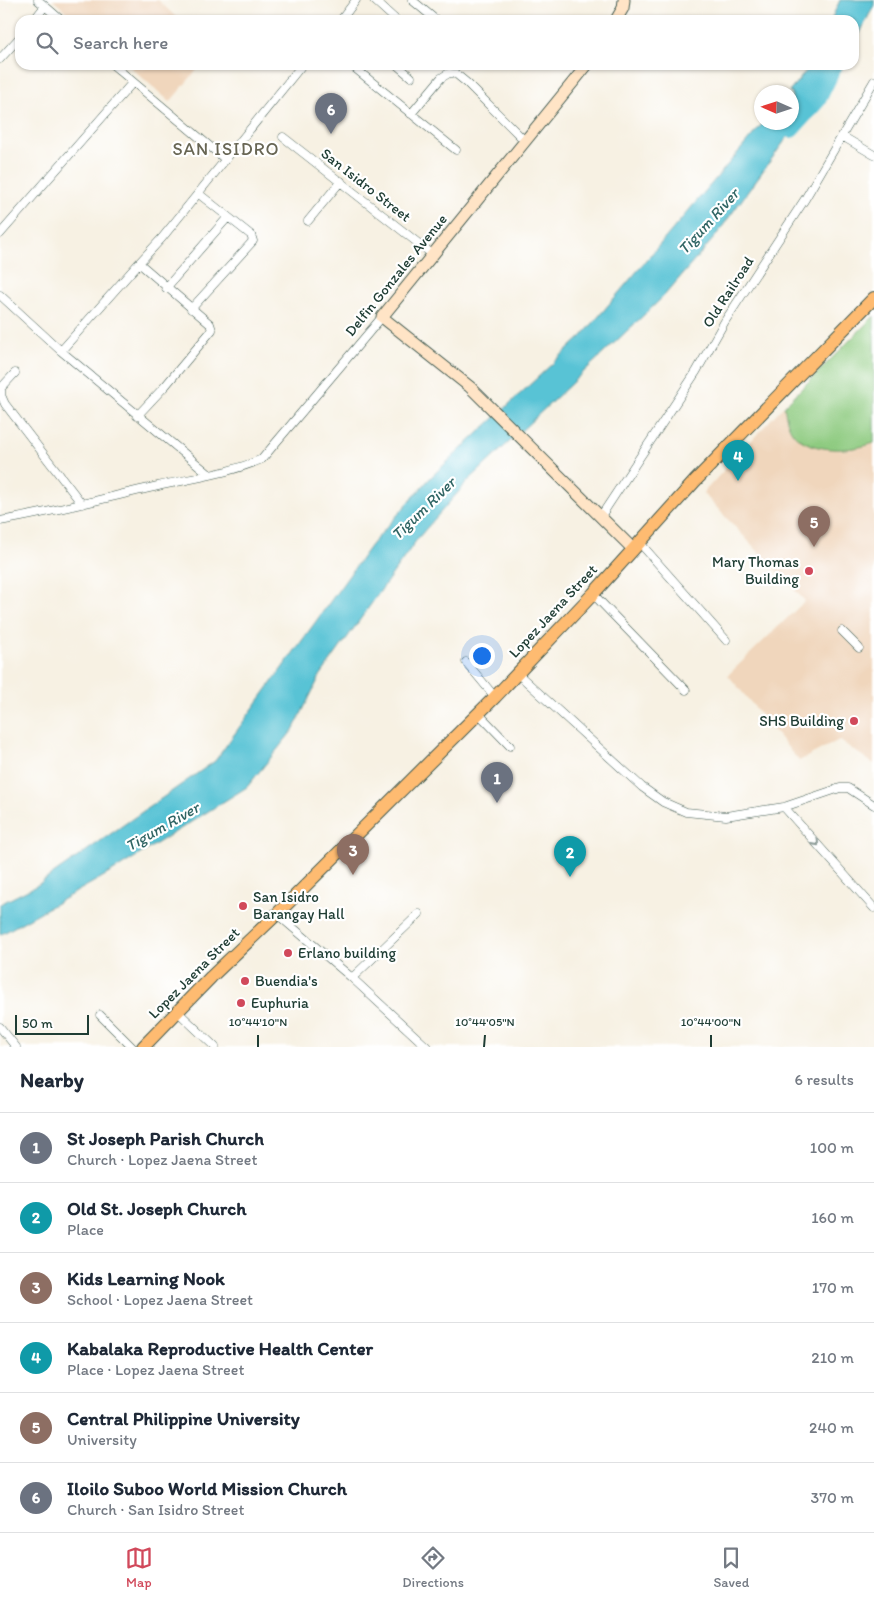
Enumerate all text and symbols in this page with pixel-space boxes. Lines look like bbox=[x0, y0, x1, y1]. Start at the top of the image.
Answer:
search box bbox=[15, 15, 859, 70]
icon: search bbox=[33, 29, 61, 57]
text: Search here bbox=[73, 31, 168, 54]
north arrow bbox=[754, 85, 799, 130]
pin: 6 bbox=[315, 93, 347, 134]
district label: SAN ISIDRO bbox=[172, 138, 280, 160]
street label: San Isidro Street bbox=[317, 144, 415, 226]
water label: Tigum River bbox=[674, 183, 744, 258]
street label: Delfin Gonzales Avenue bbox=[341, 210, 451, 340]
street label: Old Railroad bbox=[698, 253, 758, 331]
pin: 4 bbox=[722, 440, 754, 481]
water label: Tigum River bbox=[387, 472, 461, 544]
pin: 5 bbox=[798, 506, 830, 547]
place label: Mary Thomas Building bbox=[712, 553, 799, 588]
street label: Lopez Jaena Street bbox=[505, 560, 601, 662]
marker: Mary Thomas Building bbox=[803, 565, 815, 577]
your location bbox=[469, 643, 495, 669]
place label: SHS Building bbox=[759, 712, 844, 730]
marker: SHS Building bbox=[848, 715, 860, 727]
pin: 1 bbox=[481, 762, 513, 803]
water label: Tigum River bbox=[122, 797, 204, 855]
pin: 3 bbox=[337, 834, 369, 875]
pin: 2 bbox=[554, 836, 586, 877]
one-way arrow bbox=[811, 838, 820, 847]
place label: San Isidro Barangay Hall bbox=[253, 888, 345, 923]
marker: San Isidro Barangay Hall bbox=[237, 900, 249, 912]
street label: Lopez Jaena Street bbox=[145, 923, 244, 1022]
place label: Erlano building bbox=[298, 944, 396, 962]
marker: Erlano building bbox=[282, 947, 294, 959]
place label: Buendia's bbox=[255, 972, 318, 990]
marker: Buendia's bbox=[239, 975, 251, 987]
place label: Euphuria bbox=[251, 994, 309, 1012]
marker: Euphuria bbox=[235, 997, 247, 1009]
scale bar bbox=[15, 1012, 89, 1035]
text: 50 m bbox=[22, 1015, 53, 1032]
text: 10°44'10"N bbox=[229, 1015, 287, 1029]
text: 10°44'05"N bbox=[455, 1015, 515, 1029]
text: 10°44'00"N bbox=[681, 1015, 741, 1029]
text: Nearby bbox=[20, 1067, 84, 1092]
text: 6 results bbox=[794, 1070, 854, 1089]
text: St Joseph Parish Church bbox=[67, 1127, 264, 1150]
text: 1 bbox=[32, 1138, 40, 1157]
text: 100 m bbox=[810, 1138, 854, 1157]
text: Church · Lopez Jaena Street bbox=[67, 1150, 257, 1169]
text: Old St. Joseph Church bbox=[67, 1197, 246, 1220]
text: 2 bbox=[32, 1208, 40, 1227]
text: 160 m bbox=[811, 1208, 854, 1227]
text: Place bbox=[67, 1220, 104, 1239]
text: Kids Learning Nook bbox=[67, 1267, 225, 1290]
text: 3 bbox=[32, 1278, 40, 1297]
text: 170 m bbox=[812, 1278, 854, 1297]
text: School · Lopez Jaena Street bbox=[67, 1290, 253, 1309]
text: Kabalaka Reproductive Health Center bbox=[67, 1337, 373, 1360]
text: 4 bbox=[31, 1348, 41, 1367]
text: 210 m bbox=[811, 1348, 854, 1367]
text: Place · Lopez Jaena Street bbox=[67, 1360, 244, 1379]
text: Central Philippine University bbox=[67, 1407, 300, 1430]
text: 5 bbox=[32, 1418, 40, 1437]
text: 240 m bbox=[809, 1418, 854, 1437]
text: University bbox=[67, 1430, 137, 1449]
text: Iloilo Suboo World Mission Church bbox=[67, 1477, 347, 1500]
text: 6 bbox=[32, 1488, 40, 1507]
text: 370 m bbox=[810, 1488, 854, 1507]
text: Church · San Isidro Street bbox=[67, 1500, 244, 1519]
tab: Map bbox=[125, 1544, 153, 1591]
tab: Directions bbox=[402, 1544, 464, 1591]
tab: Saved bbox=[713, 1544, 749, 1591]

